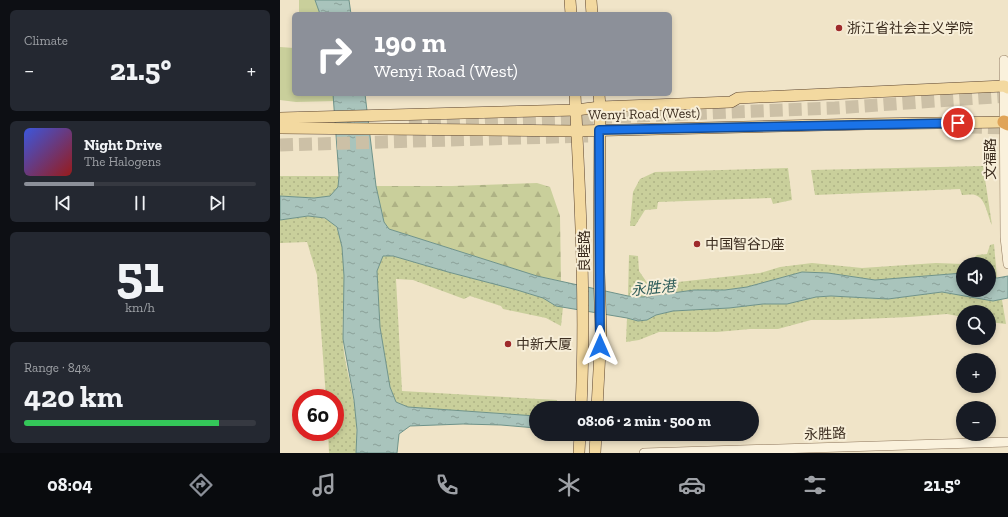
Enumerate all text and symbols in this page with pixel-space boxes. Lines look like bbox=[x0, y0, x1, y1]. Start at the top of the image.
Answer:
place label: 浙江省社会主义学院 bbox=[847, 20, 973, 37]
marker: 浙江省社会主义学院 bbox=[834, 23, 844, 33]
text: 190 m bbox=[374, 26, 446, 59]
icon: right bbox=[308, 28, 360, 80]
text: Climate bbox=[24, 33, 68, 48]
text: 21.5° bbox=[110, 52, 171, 88]
text: − bbox=[24, 57, 34, 84]
text: + bbox=[247, 57, 256, 84]
text: Wenyi Road (West) bbox=[374, 60, 518, 82]
street label: Wenyi Road (West) bbox=[588, 105, 700, 123]
pin bbox=[941, 106, 975, 140]
icon: arrive bbox=[947, 112, 969, 134]
text: Night Drive bbox=[84, 136, 162, 154]
street label: 文福路 bbox=[982, 138, 999, 180]
text: The Halogens bbox=[84, 154, 161, 169]
icon: previous bbox=[52, 192, 74, 214]
icon: pause bbox=[129, 192, 151, 214]
icon: next bbox=[206, 192, 228, 214]
street label: 良睦路 bbox=[576, 230, 593, 272]
place label: 中国智谷D座 bbox=[705, 236, 785, 253]
marker: 中国智谷D座 bbox=[692, 239, 702, 249]
text: 51 bbox=[116, 243, 164, 305]
map controls bbox=[956, 257, 996, 441]
button: sound bbox=[956, 257, 996, 297]
water label: 永胜港 bbox=[630, 276, 678, 299]
text: km/h bbox=[125, 300, 155, 315]
button: search bbox=[956, 305, 996, 345]
position arrow bbox=[579, 325, 621, 367]
place label: 中新大厦 bbox=[516, 336, 572, 353]
marker: 中新大厦 bbox=[503, 339, 513, 349]
button: + bbox=[956, 353, 996, 393]
text: Range · 84% bbox=[24, 360, 91, 375]
text: 420 km bbox=[24, 379, 123, 415]
speed limit sign: 60 bbox=[292, 389, 344, 441]
button: − bbox=[956, 401, 996, 441]
text: 08:06 · 2 min · 500 m bbox=[577, 412, 711, 430]
street label: 永胜路 bbox=[804, 425, 846, 443]
icon: directions bbox=[187, 471, 215, 499]
icon: music bbox=[310, 471, 338, 499]
icon: phone bbox=[433, 471, 461, 499]
icon: climate bbox=[555, 471, 583, 499]
icon: car bbox=[678, 471, 706, 499]
icon: filters bbox=[801, 471, 829, 499]
text: 08:04 bbox=[47, 474, 93, 496]
text: 21.5° bbox=[924, 474, 961, 496]

